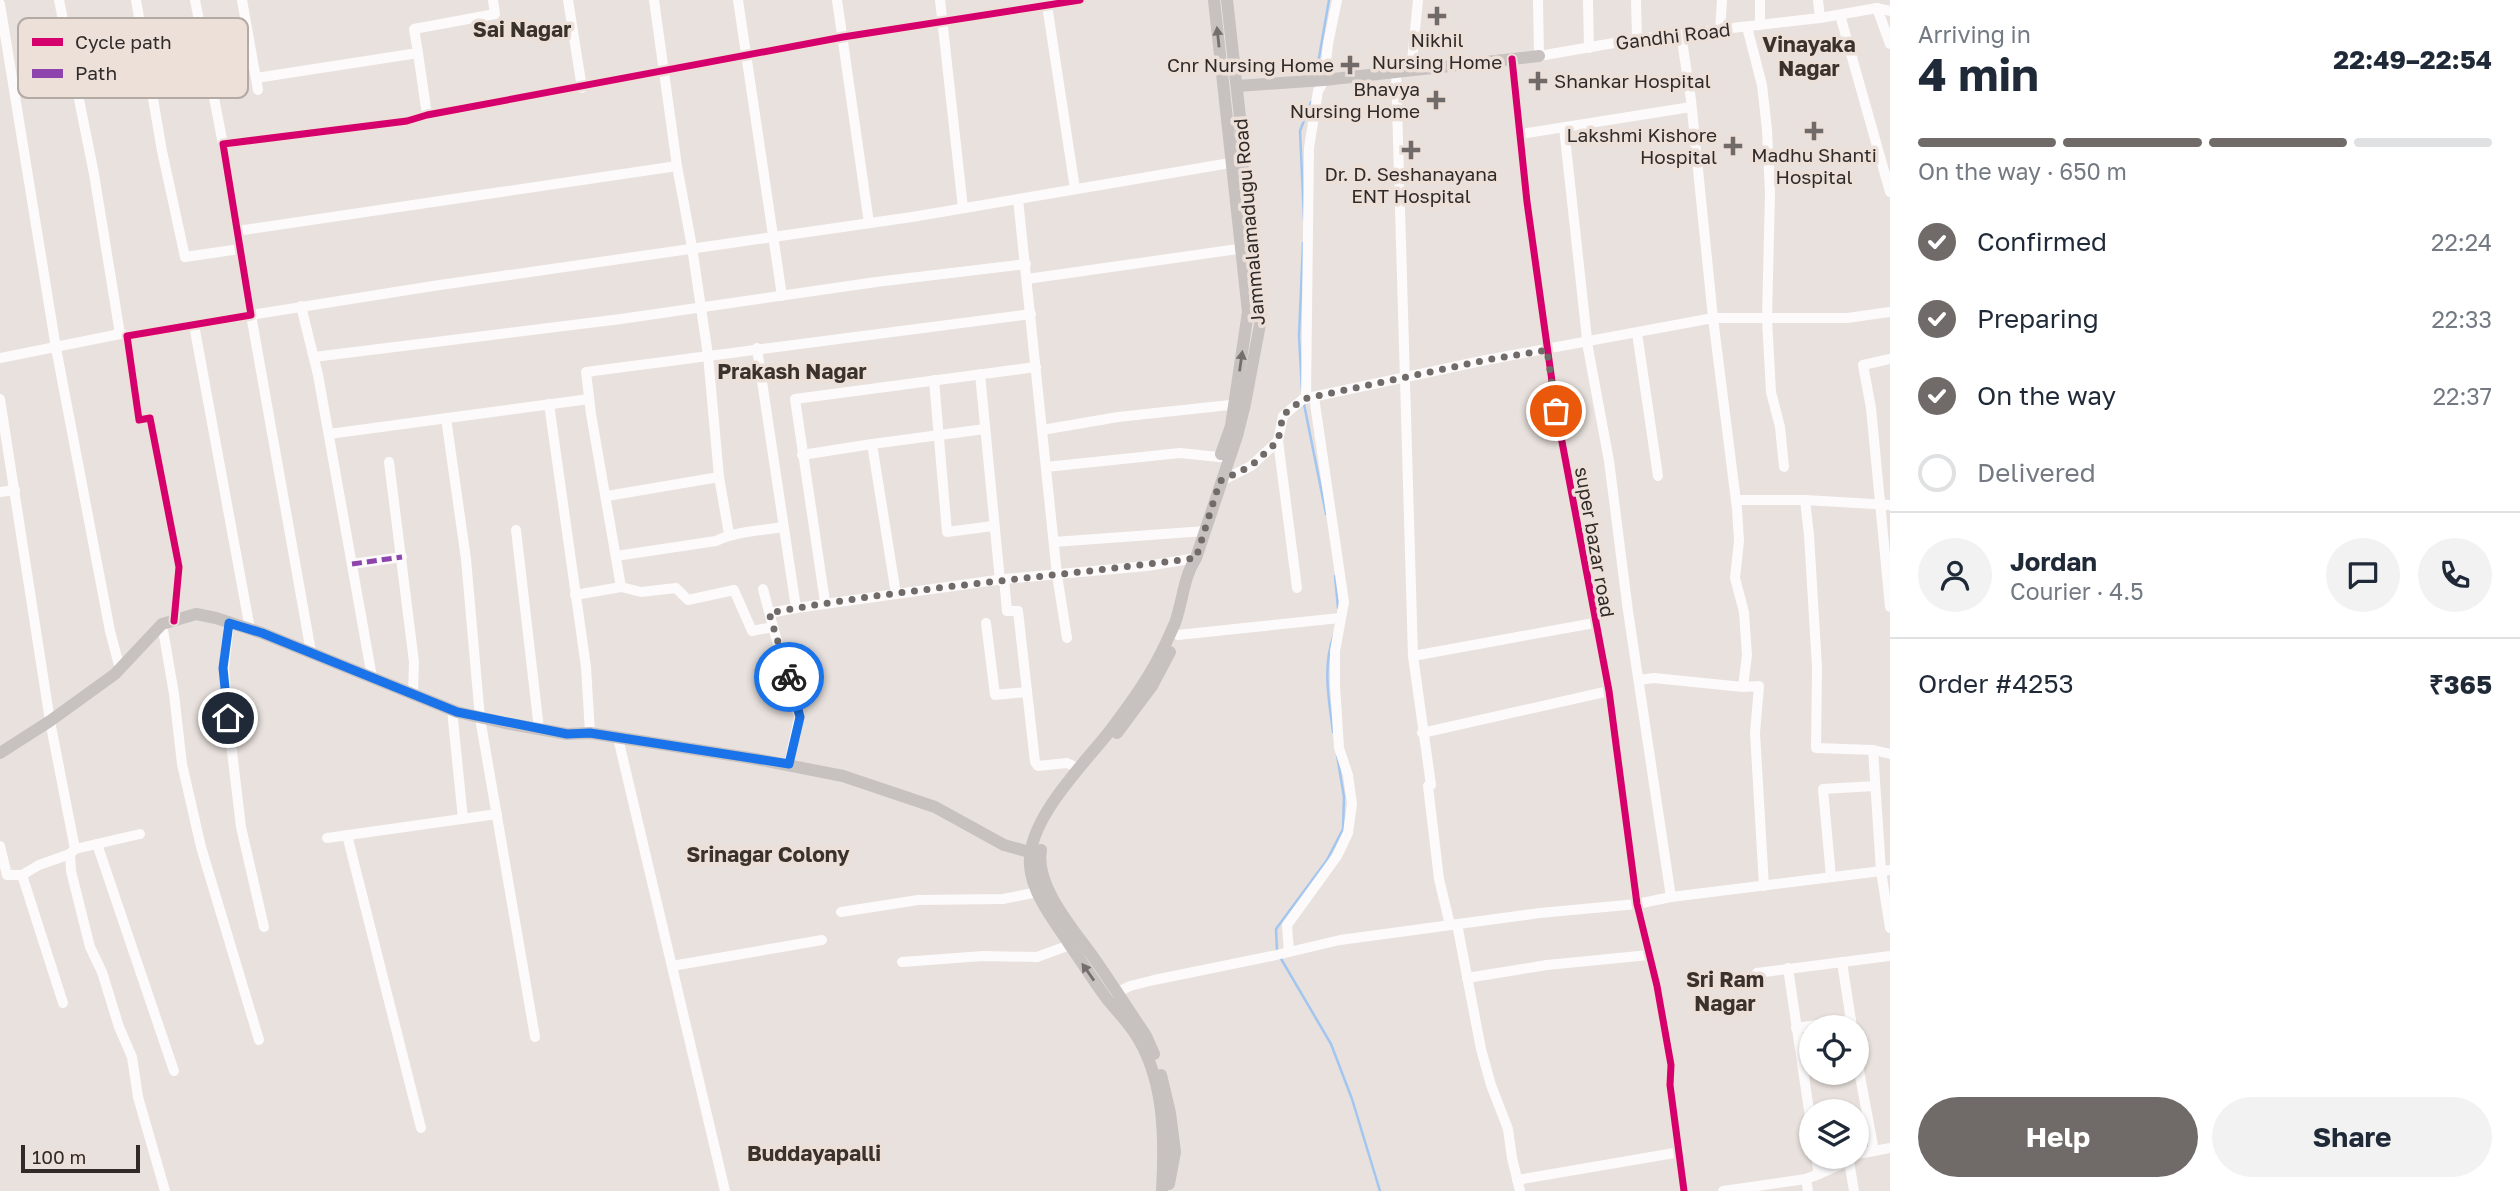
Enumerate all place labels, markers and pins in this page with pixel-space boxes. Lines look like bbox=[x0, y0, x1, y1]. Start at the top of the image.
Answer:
marker: Nikhil Nursing Home bbox=[1427, 6, 1447, 26]
place label: Nikhil Nursing Home bbox=[1372, 28, 1502, 73]
place label: Cnr Nursing Home bbox=[1167, 53, 1334, 76]
marker: Cnr Nursing Home bbox=[1340, 55, 1360, 75]
place label: Shankar Hospital bbox=[1554, 69, 1711, 92]
marker: Shankar Hospital bbox=[1528, 71, 1548, 91]
place label: Bhavya Nursing Home bbox=[1290, 77, 1420, 122]
marker: Bhavya Nursing Home bbox=[1426, 90, 1446, 110]
marker: Madhu Shanti Hospital bbox=[1804, 121, 1824, 141]
place label: Lakshmi Kishore Hospital bbox=[1567, 123, 1717, 168]
marker: Lakshmi Kishore Hospital bbox=[1723, 136, 1743, 156]
marker: Dr. D. Seshanayana ENT Hospital bbox=[1401, 140, 1421, 160]
place label: Madhu Shanti Hospital bbox=[1751, 143, 1877, 188]
place label: Dr. D. Seshanayana ENT Hospital bbox=[1324, 162, 1498, 207]
pin bbox=[1526, 381, 1586, 441]
pin bbox=[198, 688, 258, 748]

